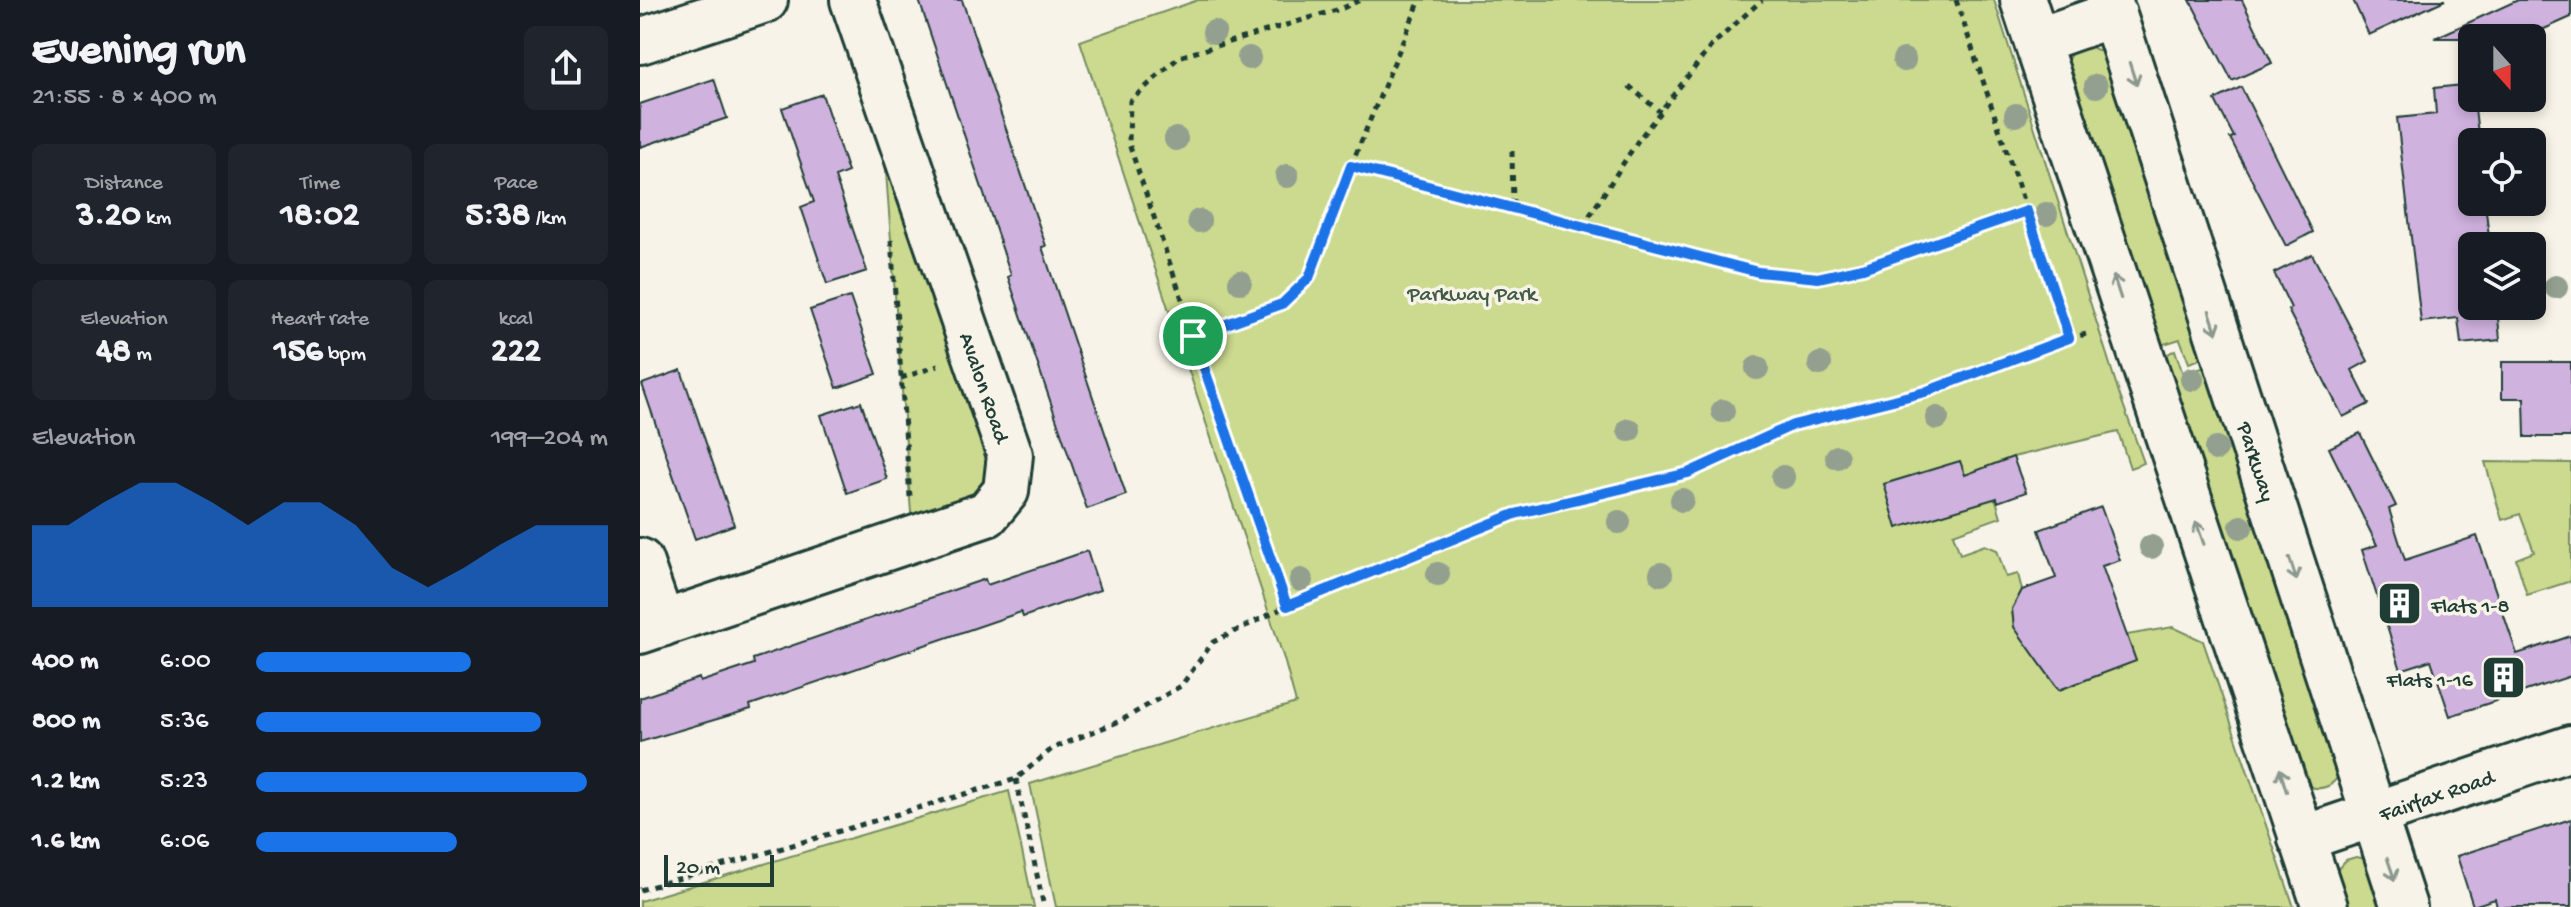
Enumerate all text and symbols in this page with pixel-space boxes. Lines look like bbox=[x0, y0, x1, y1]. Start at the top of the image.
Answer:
north arrow bbox=[2458, 24, 2546, 112]
map controls bbox=[2458, 24, 2546, 320]
button: share bbox=[524, 26, 608, 110]
text: Evening run bbox=[32, 27, 245, 79]
one-way arrow bbox=[2127, 61, 2142, 86]
text: 21:55 · 8 × 400 m bbox=[32, 83, 217, 114]
button: locate bbox=[2458, 128, 2546, 216]
text: Distance bbox=[85, 171, 163, 197]
text: Time bbox=[300, 171, 340, 197]
text: Pace bbox=[494, 171, 538, 197]
text: 3.20 bbox=[77, 197, 141, 237]
text: 18:02 bbox=[280, 197, 360, 237]
text: 5:38 bbox=[466, 197, 530, 237]
text: km bbox=[141, 206, 171, 232]
text: /km bbox=[530, 206, 566, 232]
button: layers bbox=[2458, 232, 2546, 320]
one-way arrow bbox=[2109, 274, 2124, 299]
park label: Parkway Park bbox=[1406, 283, 1539, 309]
pin bbox=[1159, 302, 1227, 370]
text: Elevation bbox=[80, 307, 168, 333]
text: Heart rate bbox=[271, 307, 369, 333]
text: kcal bbox=[499, 307, 533, 333]
one-way arrow bbox=[2207, 309, 2222, 334]
icon: arrive bbox=[1171, 314, 1215, 358]
street label: Avalon Road bbox=[951, 330, 1014, 449]
text: 48 bbox=[96, 333, 131, 373]
text: 156 bbox=[274, 333, 323, 373]
text: 222 bbox=[491, 333, 541, 373]
text: m bbox=[131, 342, 152, 368]
text: bpm bbox=[323, 342, 366, 368]
street label: Parkway bbox=[2229, 418, 2279, 505]
text: Elevation bbox=[32, 424, 135, 455]
text: 199–204 m bbox=[491, 424, 608, 455]
one-way arrow bbox=[2192, 521, 2207, 546]
one-way arrow bbox=[2287, 556, 2302, 581]
building icon: Flats 1-8 bbox=[2376, 580, 2424, 628]
place label: Flats 1-8 bbox=[2430, 595, 2509, 621]
text: 400 m bbox=[32, 647, 98, 678]
text: 6:00 bbox=[160, 647, 211, 678]
building icon: Flats 1-16 bbox=[2480, 654, 2528, 702]
place label: Flats 1-16 bbox=[2386, 669, 2474, 695]
text: 800 m bbox=[32, 707, 100, 738]
text: 5:36 bbox=[160, 707, 209, 738]
street label: Fairfax Road bbox=[2375, 765, 2500, 830]
text: 1.2 km bbox=[32, 767, 100, 798]
text: 5:23 bbox=[160, 767, 208, 798]
one-way arrow bbox=[2275, 767, 2290, 793]
text: 1.6 km bbox=[32, 827, 100, 858]
text: 6:06 bbox=[160, 827, 209, 858]
scale bar bbox=[664, 851, 774, 887]
text: 20 m bbox=[676, 856, 720, 882]
one-way arrow bbox=[2385, 857, 2400, 882]

